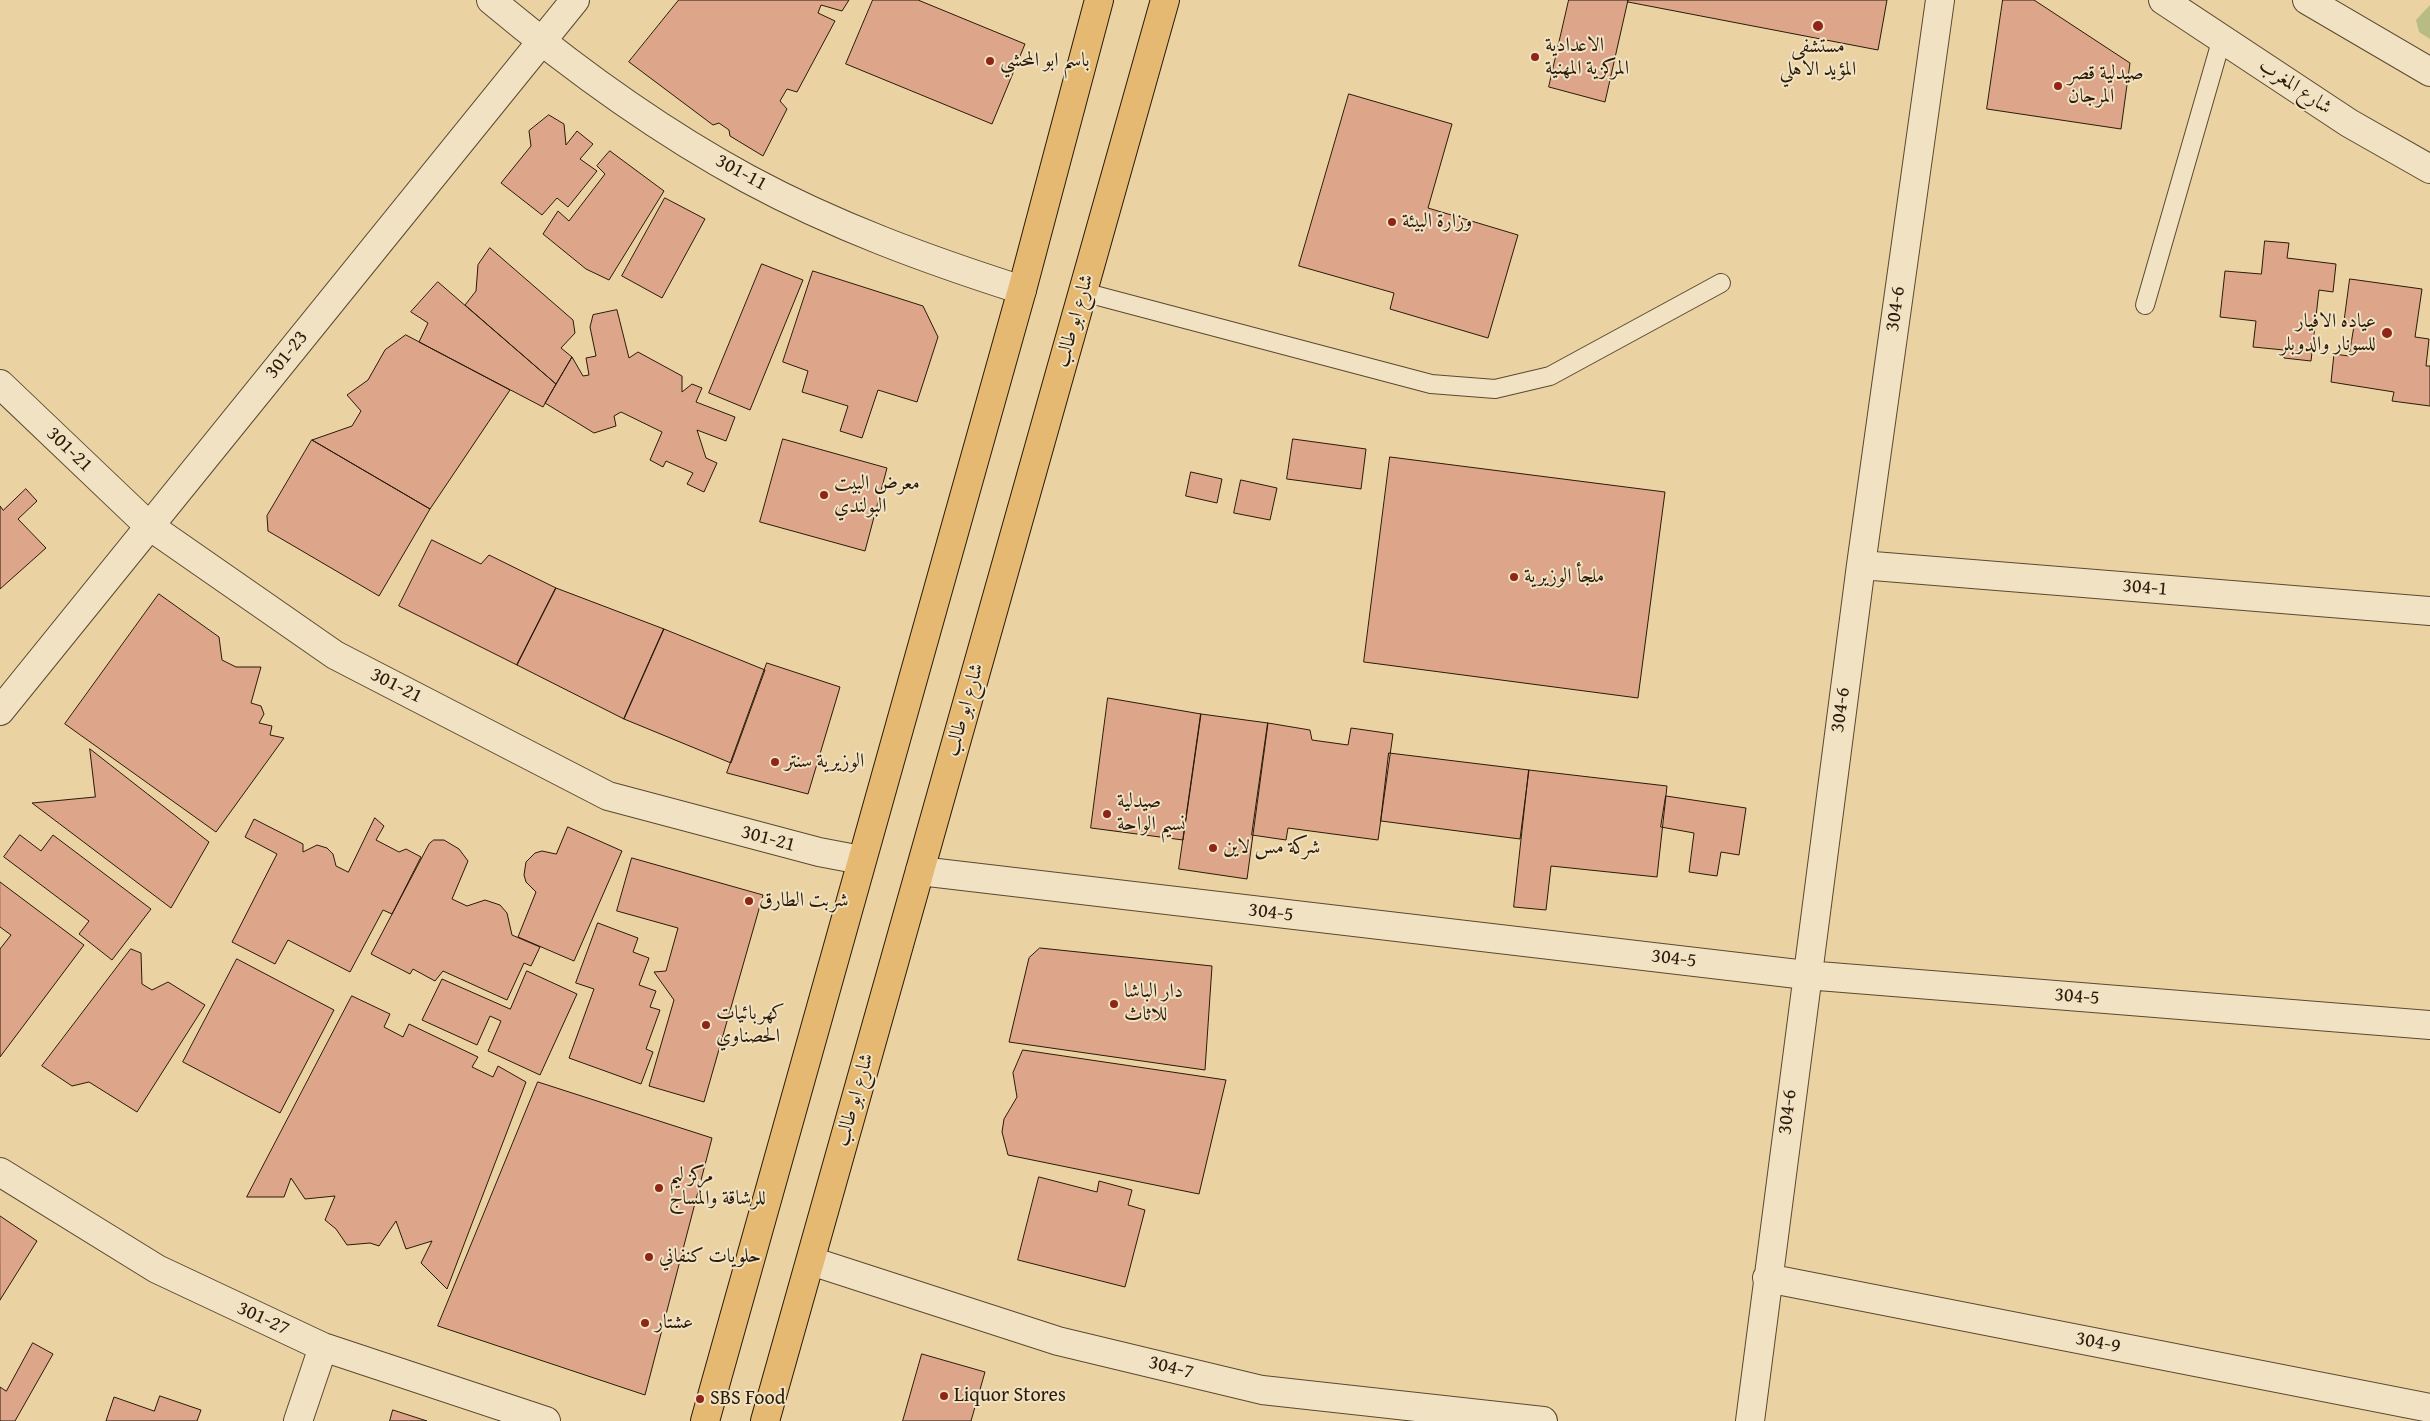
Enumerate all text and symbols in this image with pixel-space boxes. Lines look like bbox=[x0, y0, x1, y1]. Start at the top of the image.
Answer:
marker: مستشفى المؤيد الاهلي bbox=[1811, 19, 1825, 33]
place label: الاعدادية المركزية المهنية bbox=[1545, 34, 1629, 81]
place label: مستشفى المؤيد الاهلي bbox=[1780, 35, 1856, 82]
place label: باسم ابو المحشي bbox=[1000, 49, 1090, 73]
marker: الاعدادية المركزية المهنية bbox=[1529, 51, 1541, 63]
street label: شارع المغرب bbox=[2254, 54, 2336, 120]
marker: باسم ابو المحشي bbox=[984, 55, 996, 67]
place label: صيدلية قصر المرجان bbox=[2068, 62, 2144, 109]
marker: صيدلية قصر المرجان bbox=[2052, 80, 2064, 92]
street label: 301-11 bbox=[711, 149, 771, 197]
place label: وزارة البيئة bbox=[1402, 210, 1472, 234]
marker: وزارة البيئة bbox=[1386, 216, 1398, 228]
street label: شارع ابو طالب bbox=[1050, 272, 1100, 370]
street label: 304-6 bbox=[1881, 285, 1911, 333]
place label: عياده الافيار للسونار والدوبلر bbox=[2280, 310, 2376, 357]
street label: 301-23 bbox=[260, 326, 314, 384]
marker: عياده الافيار للسونار والدوبلر bbox=[2380, 326, 2394, 340]
street label: 301-21 bbox=[41, 422, 97, 478]
place label: معرض البيت البولندي bbox=[834, 472, 920, 519]
marker: معرض البيت البولندي bbox=[818, 489, 830, 501]
place label: ملجأ الوزيرية bbox=[1524, 565, 1604, 589]
marker: ملجأ الوزيرية bbox=[1508, 571, 1520, 583]
street label: 304-1 bbox=[2121, 574, 2169, 602]
street label: شارع ابو طالب bbox=[940, 661, 990, 759]
street label: 301-21 bbox=[366, 663, 426, 709]
street label: 304-6 bbox=[1826, 686, 1856, 734]
place label: الوزيرية سنتر bbox=[785, 750, 864, 774]
marker: الوزيرية سنتر bbox=[769, 756, 781, 768]
place label: صيدلية نسيم الواحة bbox=[1117, 790, 1186, 837]
marker: صيدلية نسيم الواحة bbox=[1101, 808, 1113, 820]
street label: 301-21 bbox=[738, 820, 798, 858]
place label: شركة مس لاين bbox=[1223, 836, 1320, 860]
marker: شركة مس لاين bbox=[1207, 842, 1219, 854]
place label: شربت الطارق bbox=[759, 889, 849, 913]
marker: شربت الطارق bbox=[743, 895, 755, 907]
street label: 304-5 bbox=[1247, 898, 1295, 928]
street label: 304-5 bbox=[1650, 944, 1698, 974]
place label: دار الباشا للاثاث bbox=[1124, 980, 1183, 1027]
street label: 304-5 bbox=[2053, 983, 2101, 1011]
marker: دار الباشا للاثاث bbox=[1108, 998, 1120, 1010]
place label: كهربائيات الحصناوي bbox=[716, 1002, 785, 1049]
marker: كهربائيات الحصناوي bbox=[700, 1019, 712, 1031]
street label: شارع ابو طالب bbox=[830, 1051, 880, 1149]
street label: 304-6 bbox=[1773, 1088, 1803, 1136]
place label: مركز ليم للرشاقة والمساج bbox=[669, 1164, 766, 1211]
marker: مركز ليم للرشاقة والمساج bbox=[653, 1182, 665, 1194]
place label: حلويات كنفاني bbox=[659, 1245, 761, 1269]
marker: حلويات كنفاني bbox=[643, 1251, 655, 1263]
street label: 301-27 bbox=[233, 1297, 293, 1341]
place label: عشتار bbox=[655, 1311, 693, 1335]
marker: عشتار bbox=[639, 1317, 651, 1329]
street label: 304-9 bbox=[2073, 1327, 2123, 1359]
street label: 304-7 bbox=[1146, 1351, 1196, 1385]
place label: Liquor Stores bbox=[954, 1384, 1066, 1408]
place label: SBS Food bbox=[710, 1387, 785, 1411]
marker: Liquor Stores bbox=[938, 1390, 950, 1402]
marker: SBS Food bbox=[694, 1393, 706, 1405]

